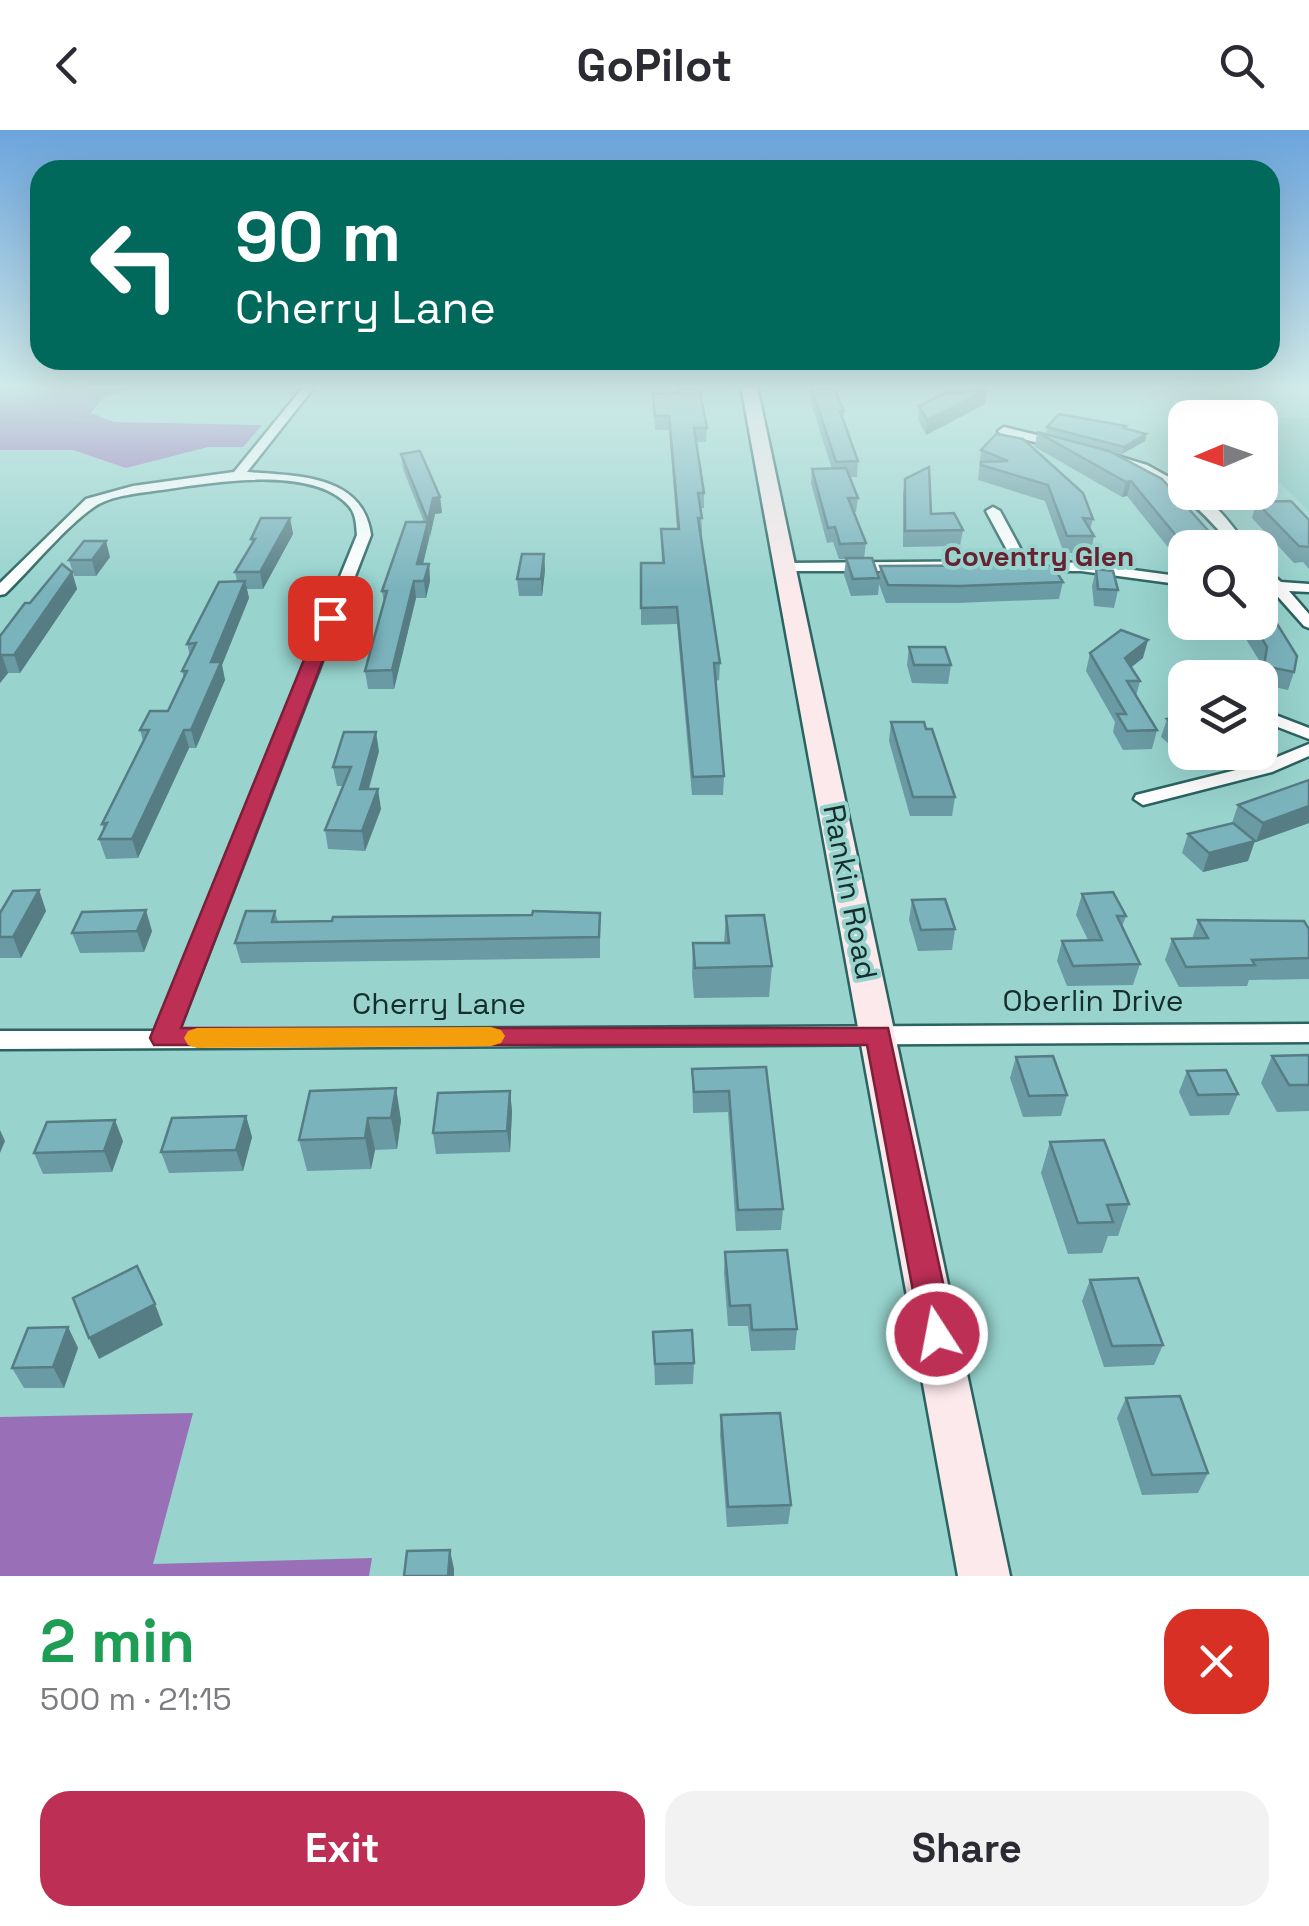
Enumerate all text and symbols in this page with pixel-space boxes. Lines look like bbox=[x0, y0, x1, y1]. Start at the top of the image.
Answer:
text: GoPilot bbox=[577, 37, 732, 94]
icon: back bbox=[40, 38, 95, 93]
icon: search bbox=[1214, 38, 1269, 93]
text: 90 m bbox=[235, 192, 401, 281]
icon: left bbox=[70, 200, 200, 330]
text: Cherry Lane bbox=[235, 279, 496, 336]
north arrow bbox=[1168, 400, 1278, 510]
map controls bbox=[1168, 400, 1278, 770]
button: search bbox=[1168, 530, 1278, 640]
district label: Coventry Glen bbox=[944, 538, 1134, 574]
pin bbox=[288, 576, 373, 661]
icon: arrive bbox=[303, 591, 358, 646]
button: layers bbox=[1168, 660, 1278, 770]
street label: Rankin Road bbox=[814, 801, 887, 983]
street label: Oberlin Drive bbox=[1002, 981, 1184, 1020]
street label: Cherry Lane bbox=[352, 984, 526, 1023]
position arrow bbox=[885, 1282, 989, 1386]
text: 2 min bbox=[40, 1603, 195, 1680]
button: close bbox=[1164, 1609, 1269, 1714]
text: 500 m · 21:15 bbox=[40, 1679, 232, 1719]
button: Exit bbox=[40, 1791, 645, 1906]
button: Share bbox=[665, 1791, 1269, 1906]

